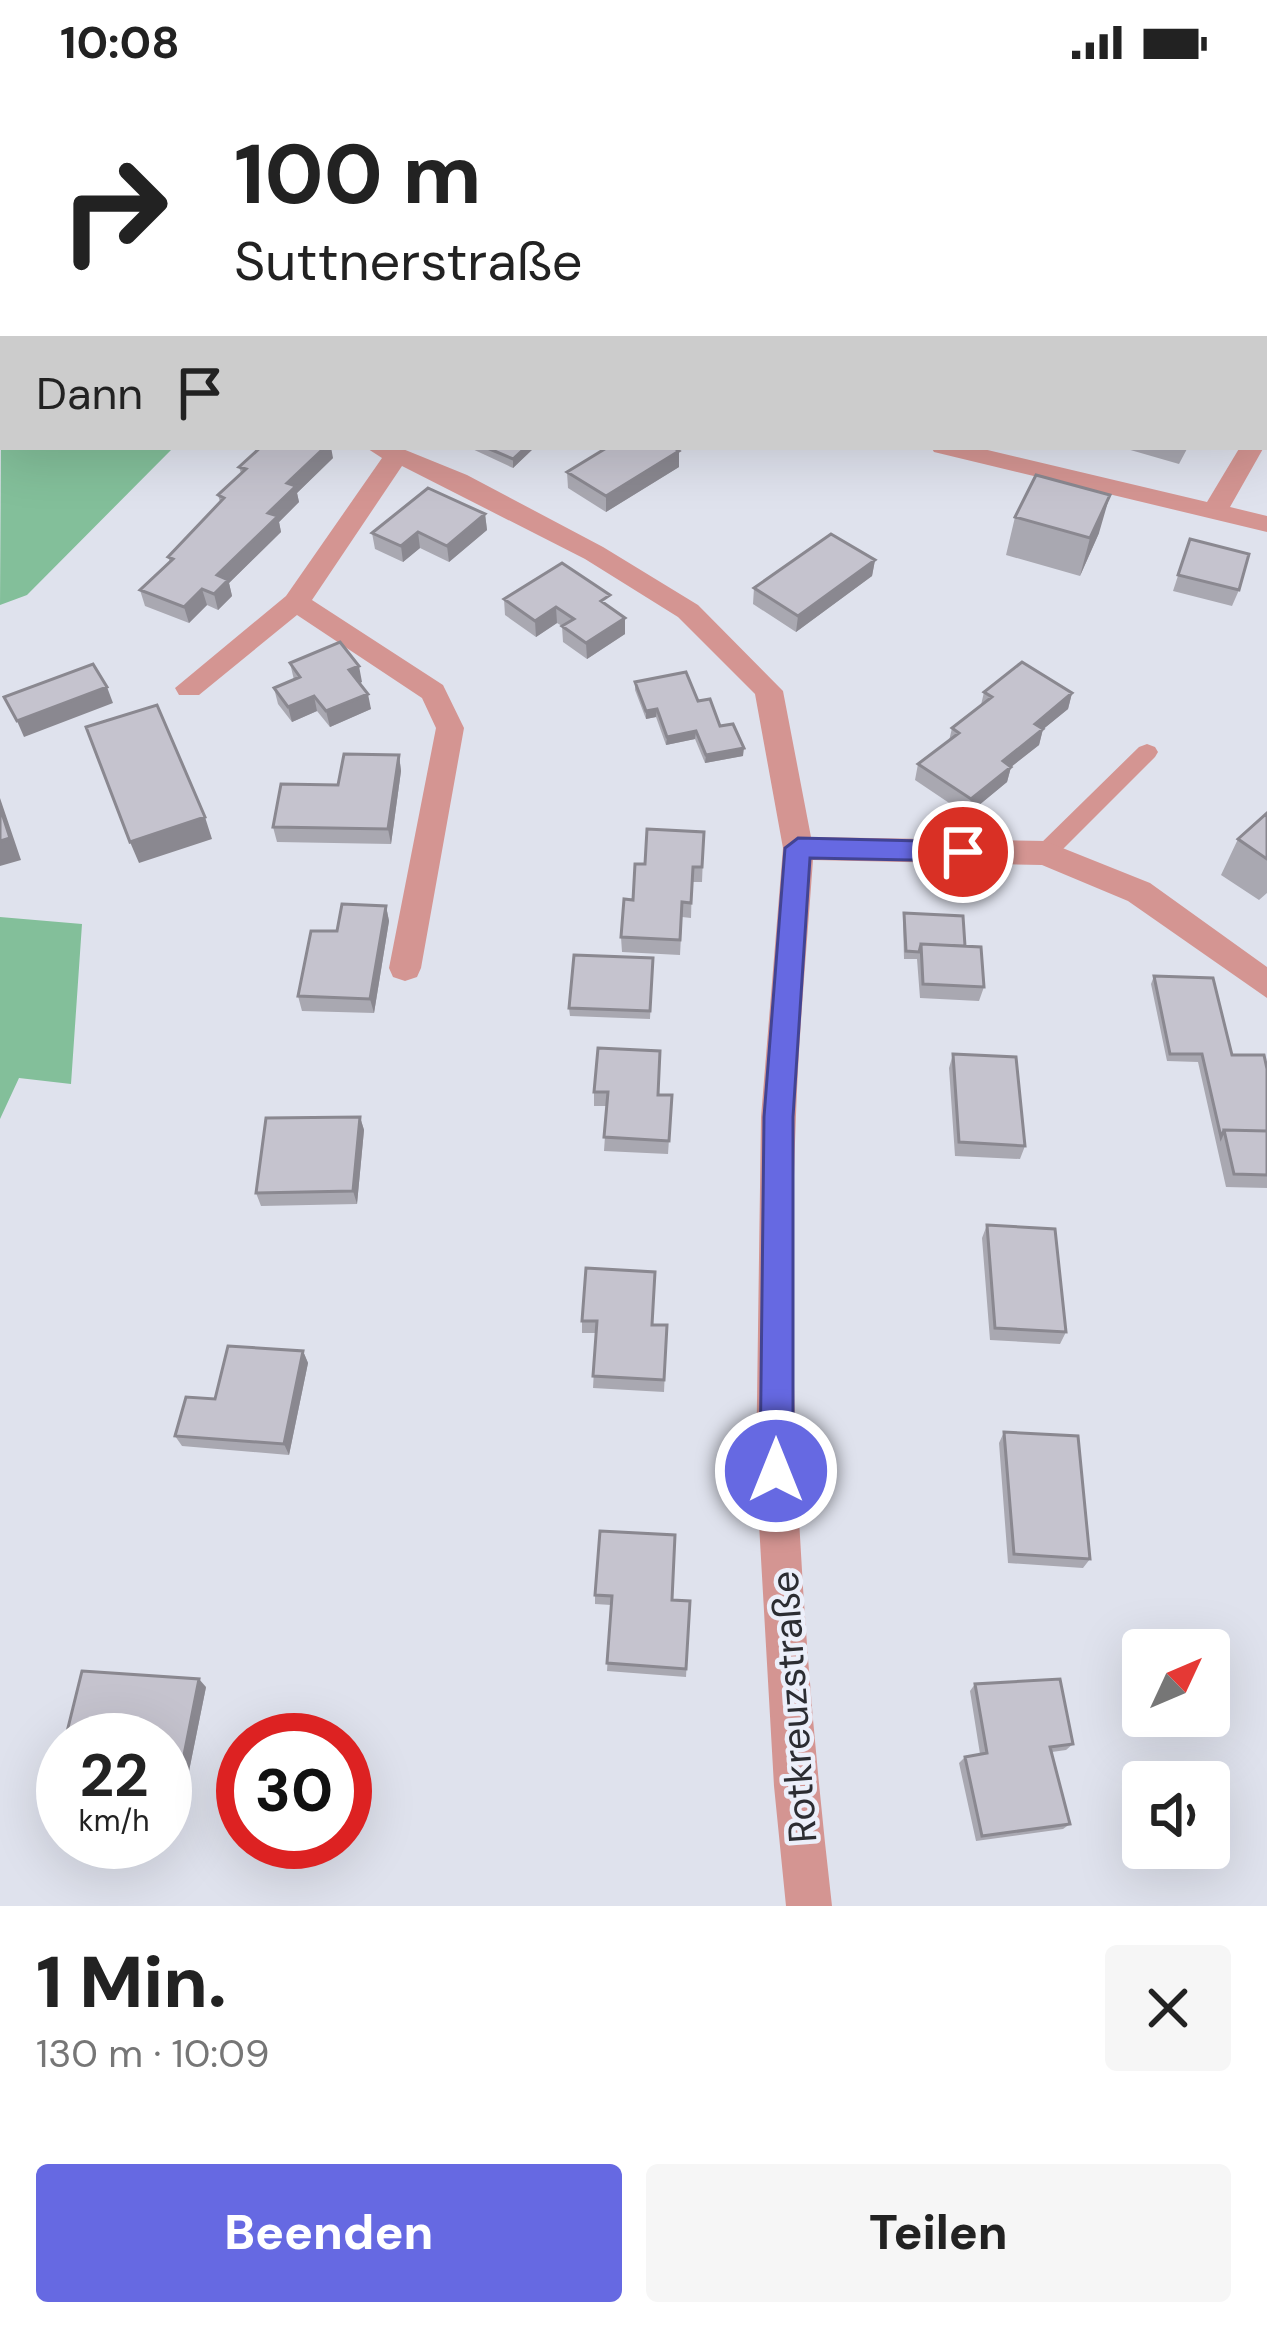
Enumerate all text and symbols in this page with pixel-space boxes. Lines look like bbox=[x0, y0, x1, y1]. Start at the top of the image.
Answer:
text: 10:08 bbox=[60, 13, 180, 72]
text: 100 m bbox=[234, 120, 482, 229]
icon: right bbox=[36, 132, 192, 288]
text: Suttnerstraße bbox=[234, 226, 582, 297]
icon: arrive bbox=[167, 360, 233, 426]
text: Dann bbox=[36, 364, 143, 423]
pin bbox=[912, 801, 1014, 903]
icon: arrive bbox=[930, 819, 996, 885]
position arrow bbox=[713, 1408, 839, 1534]
street label: Rotkreuzstraße bbox=[759, 1569, 828, 1845]
north arrow bbox=[1122, 1629, 1230, 1737]
map controls bbox=[1122, 1629, 1230, 1869]
speed limit sign: 30 bbox=[216, 1713, 372, 1869]
text: 22 bbox=[79, 1736, 149, 1815]
button: sound bbox=[1122, 1761, 1230, 1869]
text: km/h bbox=[79, 1801, 149, 1840]
text: 1 Min. bbox=[36, 1936, 227, 2029]
button: close bbox=[1105, 1945, 1231, 2071]
text: 130 m · 10:09 bbox=[36, 2028, 269, 2079]
button: Beenden bbox=[36, 2164, 622, 2302]
button: Teilen bbox=[646, 2164, 1231, 2302]

